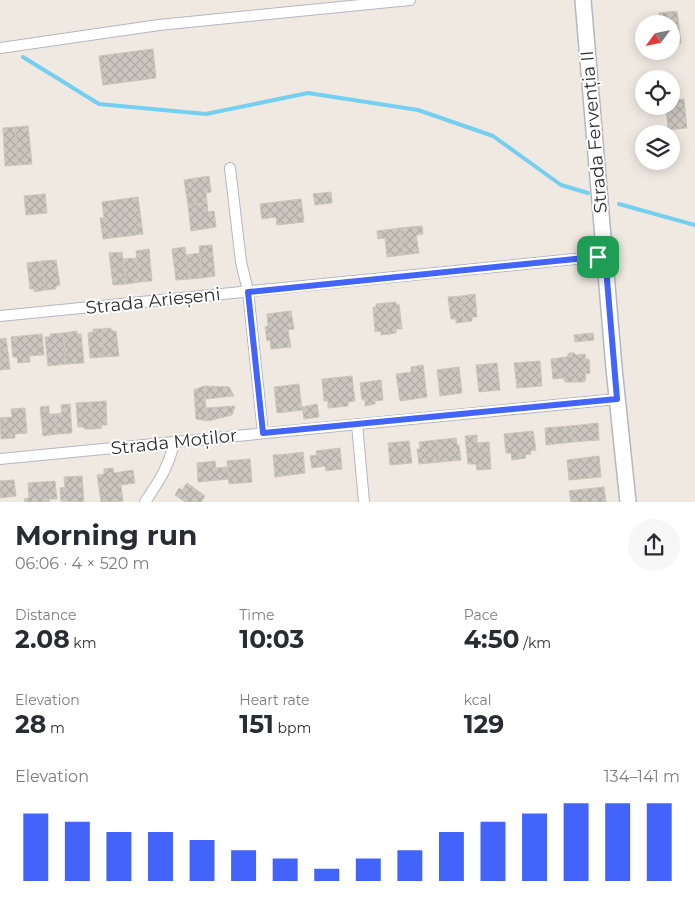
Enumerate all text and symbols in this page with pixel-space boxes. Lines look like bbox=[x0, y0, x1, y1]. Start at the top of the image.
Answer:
north arrow bbox=[635, 15, 680, 60]
map controls bbox=[635, 15, 680, 170]
street label: Strada Fervenția II bbox=[576, 50, 613, 214]
button: locate bbox=[635, 70, 680, 115]
button: layers bbox=[635, 125, 680, 170]
pin bbox=[577, 236, 619, 278]
icon: arrive bbox=[584, 243, 612, 271]
street label: Strada Arieșeni bbox=[85, 283, 222, 320]
street label: Strada Moților bbox=[110, 424, 238, 461]
text: Morning run bbox=[15, 518, 197, 552]
button: share bbox=[628, 519, 680, 571]
text: 06:06 · 4 × 520 m bbox=[15, 554, 149, 573]
text: Distance bbox=[15, 606, 77, 624]
text: Time bbox=[239, 606, 274, 624]
text: Pace bbox=[464, 606, 498, 624]
text: 2.08 bbox=[15, 624, 70, 654]
text: 10:03 bbox=[239, 624, 304, 654]
text: 4:50 bbox=[464, 624, 520, 654]
text: km bbox=[70, 634, 97, 652]
text: /km bbox=[520, 634, 551, 652]
text: Elevation bbox=[15, 691, 80, 709]
text: Heart rate bbox=[239, 691, 310, 709]
text: kcal bbox=[464, 691, 492, 709]
text: 28 bbox=[15, 709, 46, 739]
text: 151 bbox=[239, 709, 274, 739]
text: 129 bbox=[464, 709, 504, 739]
text: m bbox=[46, 719, 65, 737]
text: bpm bbox=[274, 719, 311, 737]
text: Elevation bbox=[15, 767, 89, 786]
text: 134–141 m bbox=[604, 767, 680, 786]

